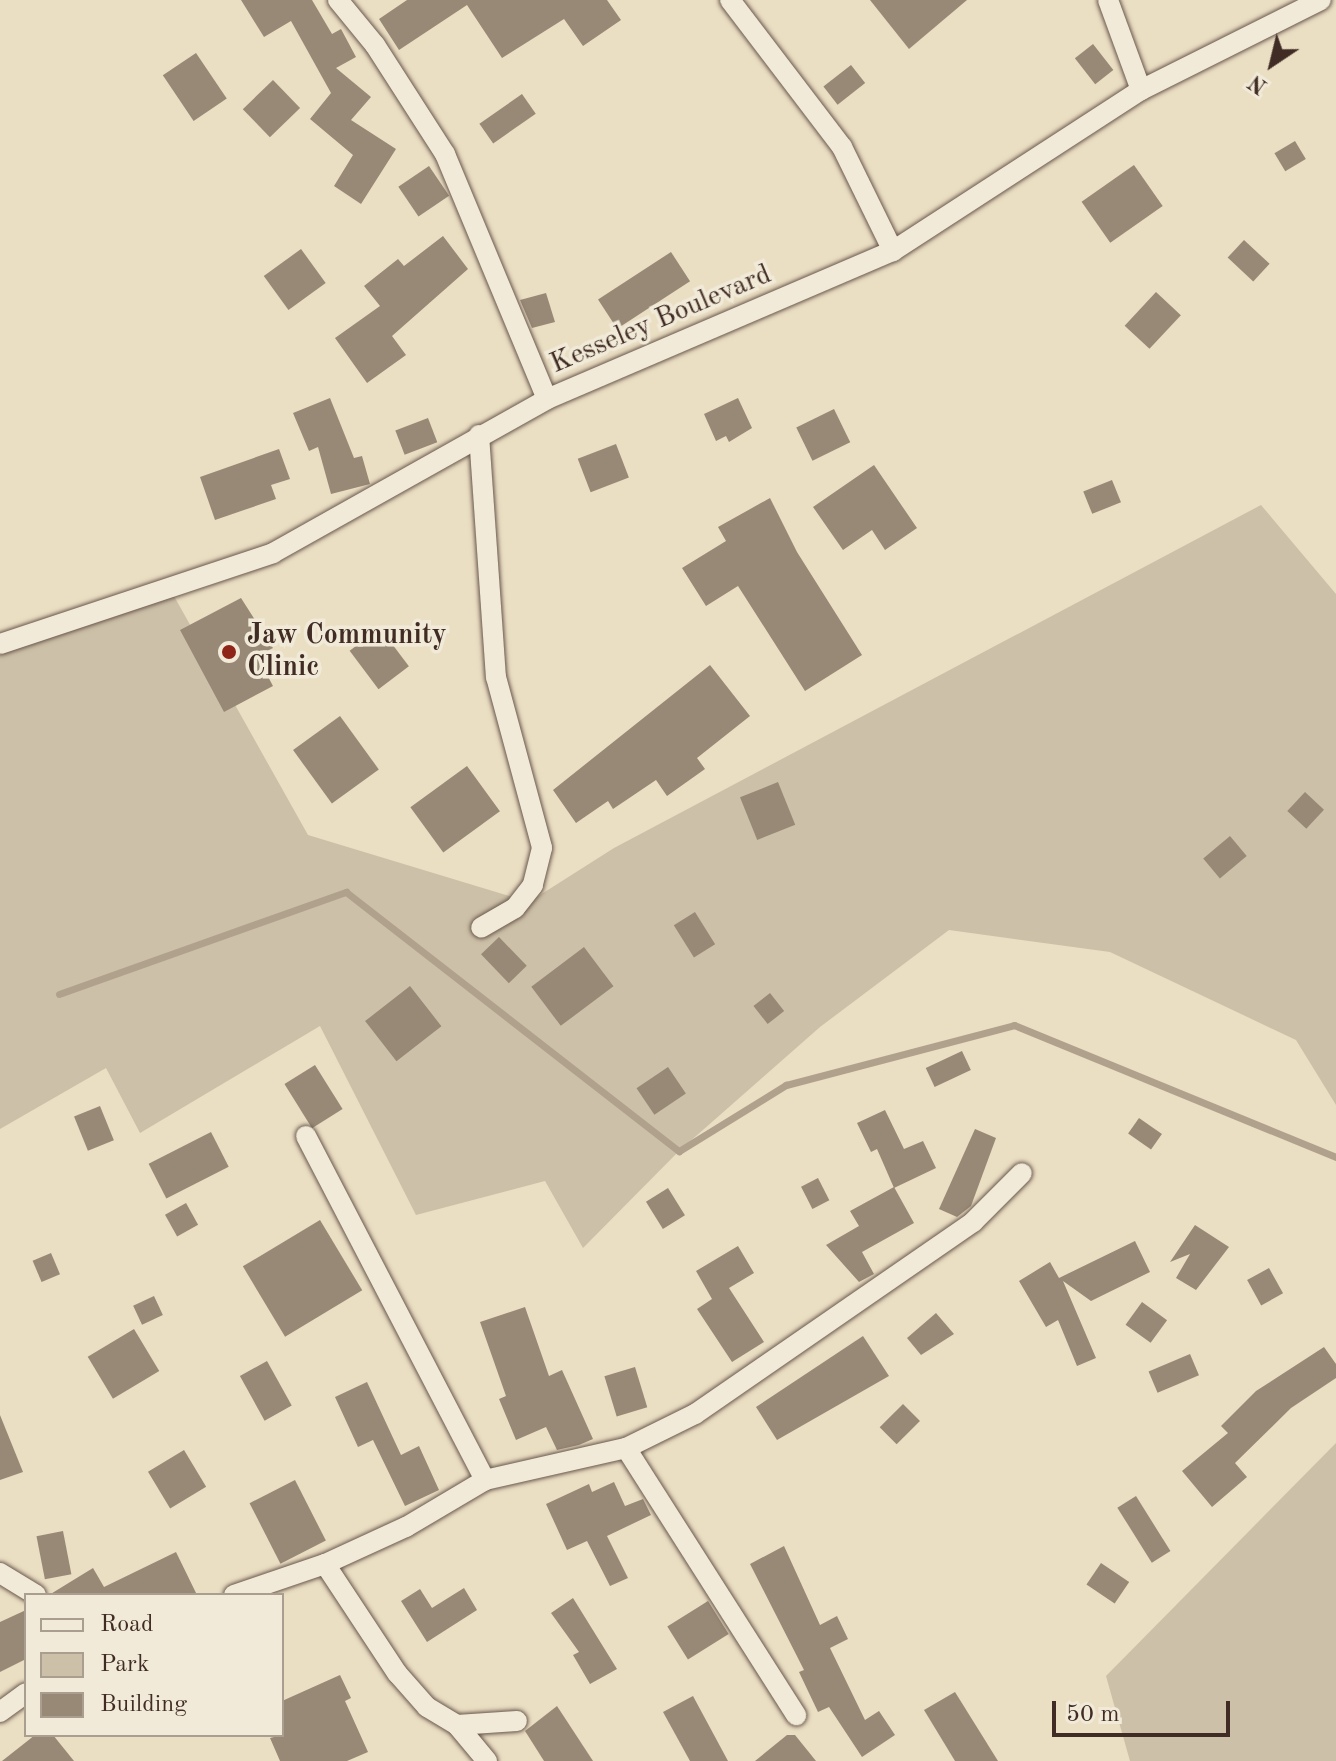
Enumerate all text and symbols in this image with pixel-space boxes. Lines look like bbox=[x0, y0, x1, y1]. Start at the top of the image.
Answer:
north arrow bbox=[1232, 24, 1312, 104]
text: N bbox=[1245, 70, 1271, 97]
street label: Kesseley Boulevard bbox=[545, 258, 777, 382]
place label: Jaw Community Clinic bbox=[247, 619, 447, 685]
marker: Jaw Community Clinic bbox=[218, 641, 240, 663]
legend bbox=[24, 1593, 284, 1737]
text: Road bbox=[100, 1613, 153, 1637]
text: Park bbox=[100, 1653, 149, 1677]
scale bar bbox=[1056, 1685, 1234, 1735]
text: Building bbox=[100, 1693, 187, 1717]
text: 50 m bbox=[1066, 1703, 1120, 1727]

